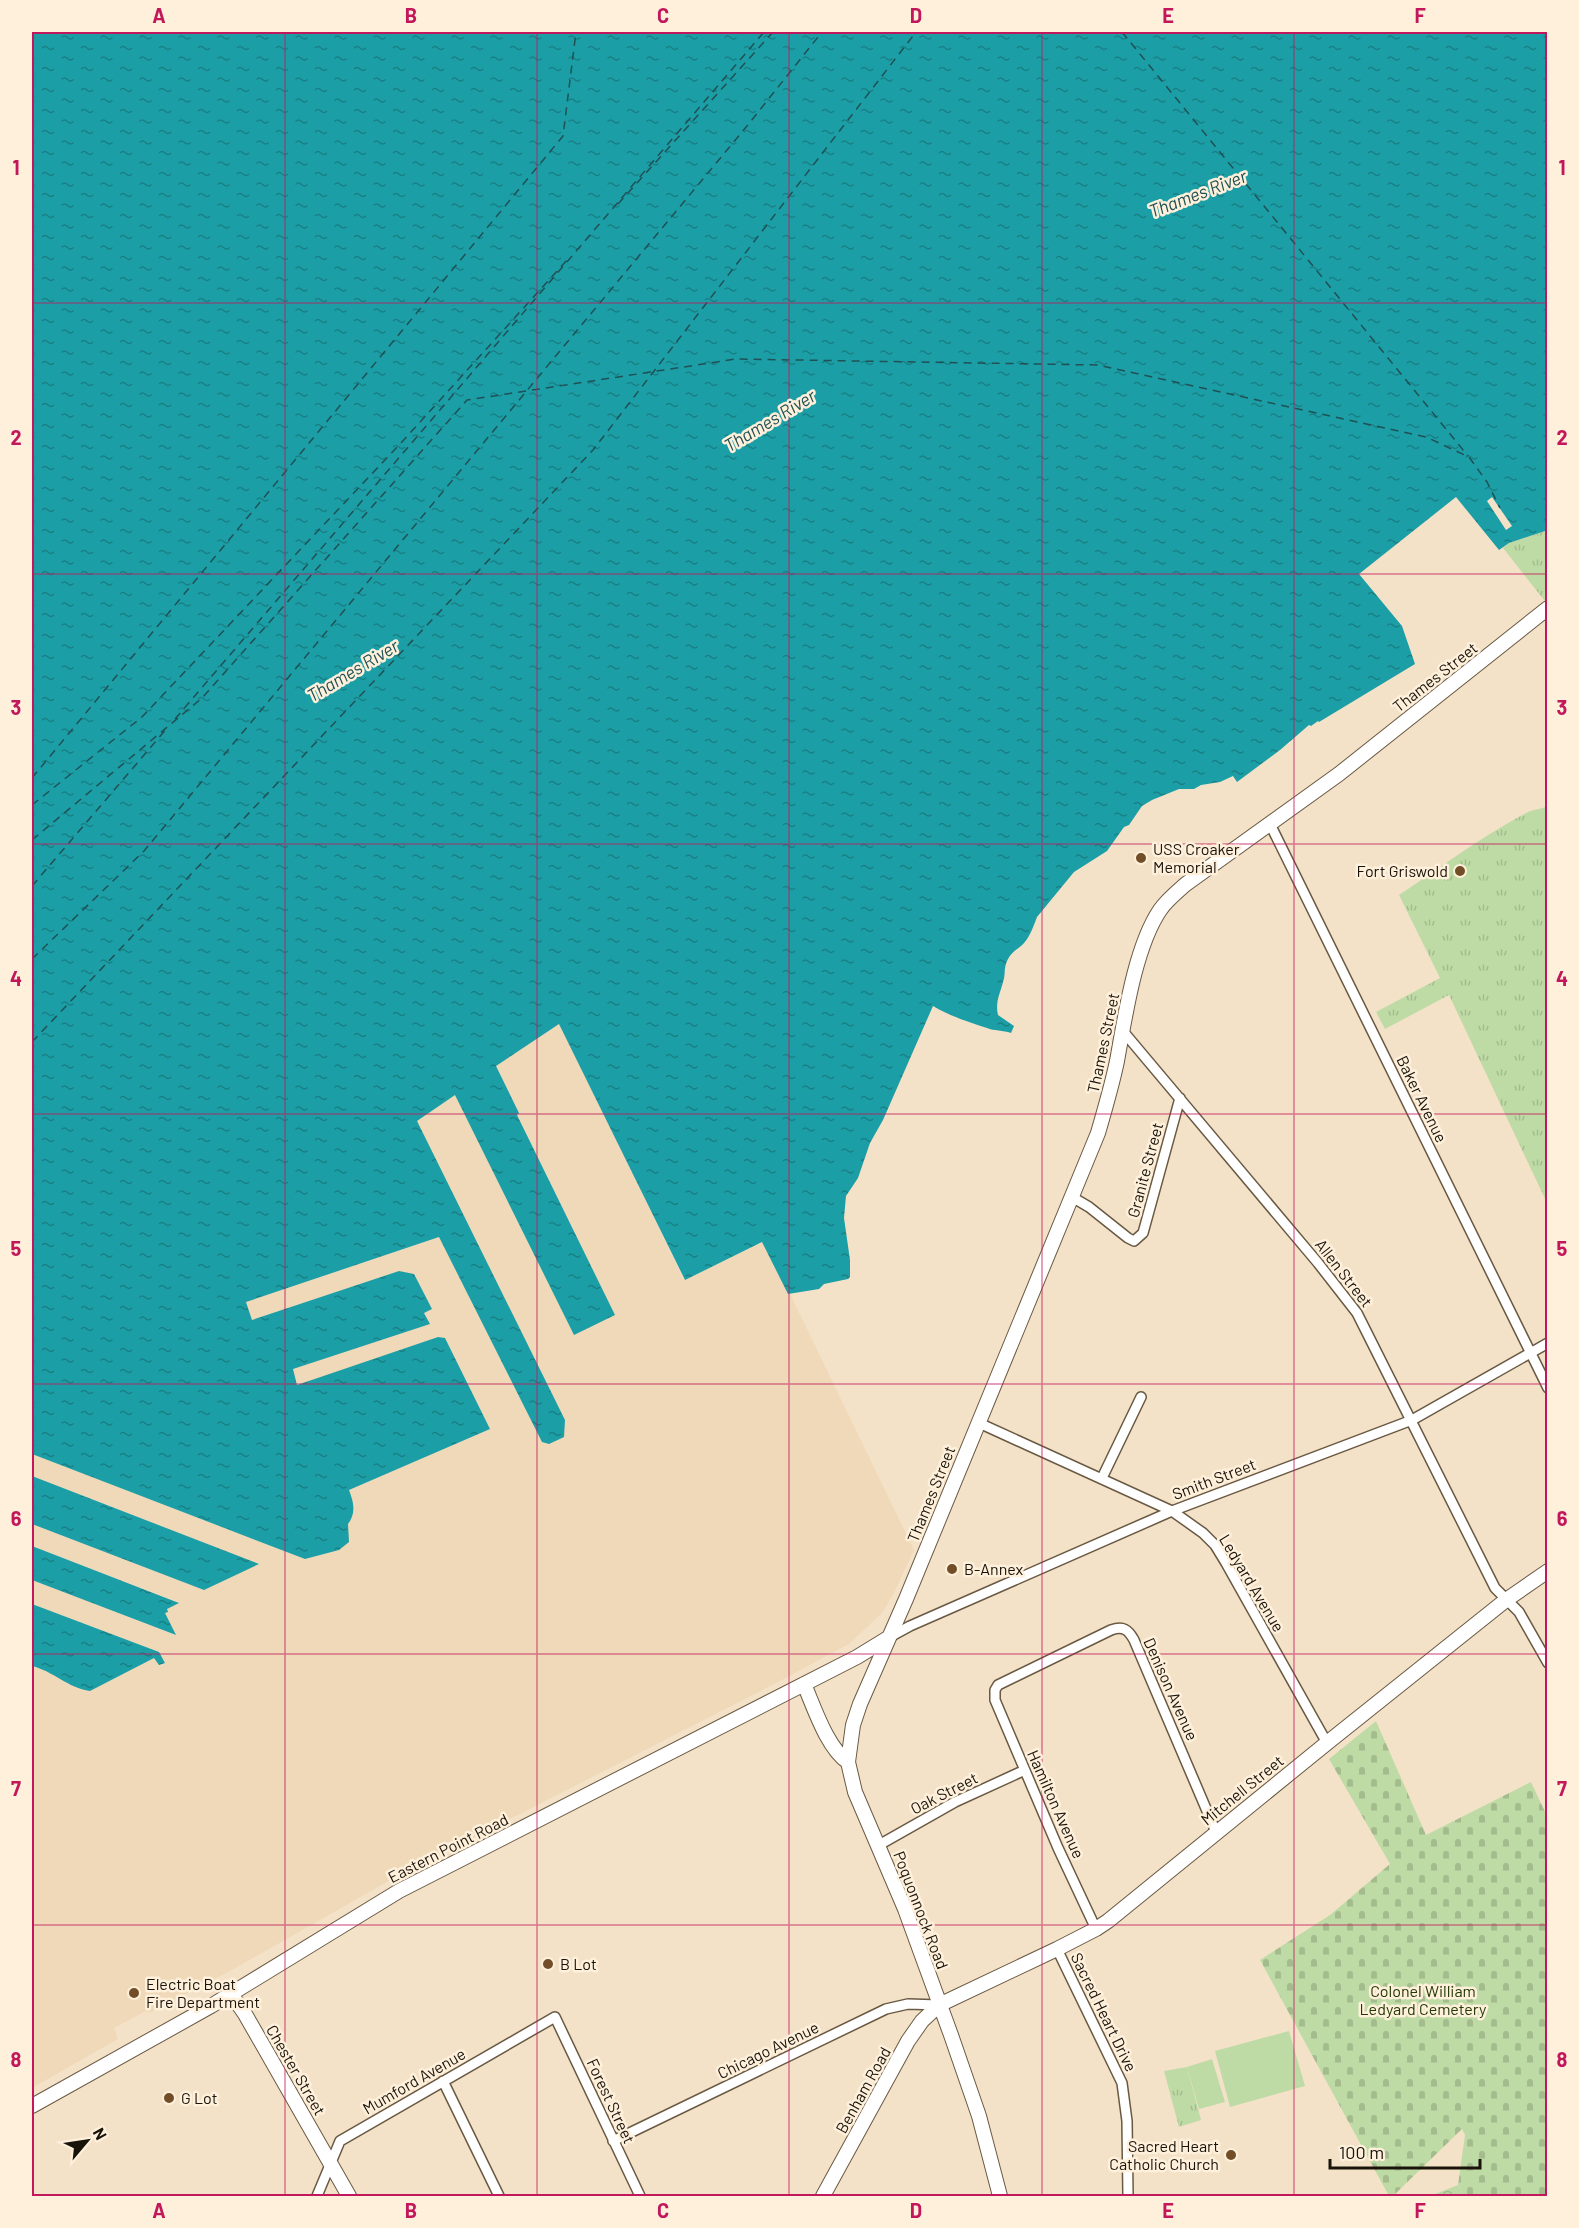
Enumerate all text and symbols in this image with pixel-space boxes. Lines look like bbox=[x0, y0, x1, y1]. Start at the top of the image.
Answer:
text: A bbox=[152, 3, 166, 27]
text: B bbox=[405, 3, 417, 27]
text: C bbox=[657, 3, 669, 27]
text: D bbox=[910, 3, 922, 27]
text: E bbox=[1162, 3, 1174, 27]
text: F bbox=[1414, 3, 1426, 27]
text: 1 bbox=[12, 155, 20, 179]
text: 1 bbox=[1558, 155, 1566, 179]
water label: Thames River bbox=[1146, 164, 1250, 222]
water label: Thames River bbox=[720, 384, 820, 456]
text: 2 bbox=[10, 425, 22, 449]
text: 2 bbox=[1556, 425, 1568, 449]
water label: Thames River bbox=[303, 634, 403, 706]
street label: Thames Street bbox=[1389, 638, 1481, 715]
text: 3 bbox=[11, 695, 21, 719]
text: 3 bbox=[1557, 695, 1567, 719]
place label: USS Croaker Memorial bbox=[1153, 839, 1240, 876]
marker: USS Croaker Memorial bbox=[1134, 851, 1148, 865]
place label: Fort Griswold bbox=[1356, 861, 1448, 880]
marker: Fort Griswold bbox=[1453, 864, 1467, 878]
text: 4 bbox=[10, 966, 22, 990]
text: 4 bbox=[1556, 966, 1568, 990]
street label: Thames Street bbox=[1083, 991, 1122, 1095]
street label: Baker Avenue bbox=[1393, 1052, 1452, 1145]
street label: Granite Street bbox=[1123, 1120, 1166, 1219]
street label: Allen Street bbox=[1312, 1235, 1377, 1310]
text: 5 bbox=[11, 1236, 22, 1260]
text: 5 bbox=[1557, 1236, 1568, 1260]
street label: Thames Street bbox=[903, 1443, 958, 1545]
street label: Smith Street bbox=[1169, 1454, 1258, 1503]
text: 6 bbox=[11, 1506, 22, 1530]
text: 6 bbox=[1557, 1506, 1568, 1530]
street label: Ledyard Avenue bbox=[1216, 1531, 1289, 1635]
place label: B-Annex bbox=[964, 1559, 1023, 1578]
marker: B-Annex bbox=[945, 1562, 959, 1576]
street label: Denison Avenue bbox=[1140, 1635, 1203, 1743]
street label: Hamilton Avenue bbox=[1024, 1747, 1089, 1861]
street label: Mitchell Street bbox=[1197, 1751, 1287, 1829]
street label: Oak Street bbox=[907, 1768, 981, 1818]
text: 7 bbox=[11, 1776, 21, 1800]
text: 7 bbox=[1557, 1776, 1567, 1800]
street label: Eastern Point Road bbox=[385, 1809, 511, 1886]
street label: Poquonnock Road bbox=[890, 1848, 953, 1971]
street label: Sacred Heart Drive bbox=[1067, 1949, 1141, 2074]
place label: B Lot bbox=[560, 1954, 597, 1973]
marker: B Lot bbox=[541, 1957, 555, 1971]
place label: Electric Boat Fire Department bbox=[146, 1974, 260, 2011]
park label: Colonel William Ledyard Cemetery bbox=[1360, 1981, 1487, 2018]
marker: Electric Boat Fire Department bbox=[127, 1986, 141, 2000]
street label: Chicago Avenue bbox=[714, 2017, 821, 2082]
street label: Chester Street bbox=[263, 2021, 330, 2118]
street label: Mumford Avenue bbox=[359, 2043, 468, 2118]
street label: Benham Road bbox=[831, 2043, 894, 2136]
text: 8 bbox=[11, 2047, 22, 2071]
text: 8 bbox=[1557, 2047, 1568, 2071]
street label: Forest Street bbox=[583, 2055, 639, 2146]
place label: G Lot bbox=[181, 2088, 218, 2107]
marker: G Lot bbox=[162, 2091, 176, 2105]
north arrow bbox=[57, 2111, 117, 2171]
text: N bbox=[90, 2124, 111, 2143]
scale bar bbox=[1330, 2132, 1480, 2170]
place label: Sacred Heart Catholic Church bbox=[1109, 2136, 1219, 2173]
text: 100 m bbox=[1339, 2141, 1384, 2163]
marker: Sacred Heart Catholic Church bbox=[1224, 2148, 1238, 2162]
text: A bbox=[152, 2198, 166, 2222]
text: B bbox=[405, 2198, 417, 2222]
text: C bbox=[657, 2198, 669, 2222]
text: D bbox=[910, 2198, 922, 2222]
text: E bbox=[1162, 2198, 1174, 2222]
text: F bbox=[1414, 2198, 1426, 2222]

